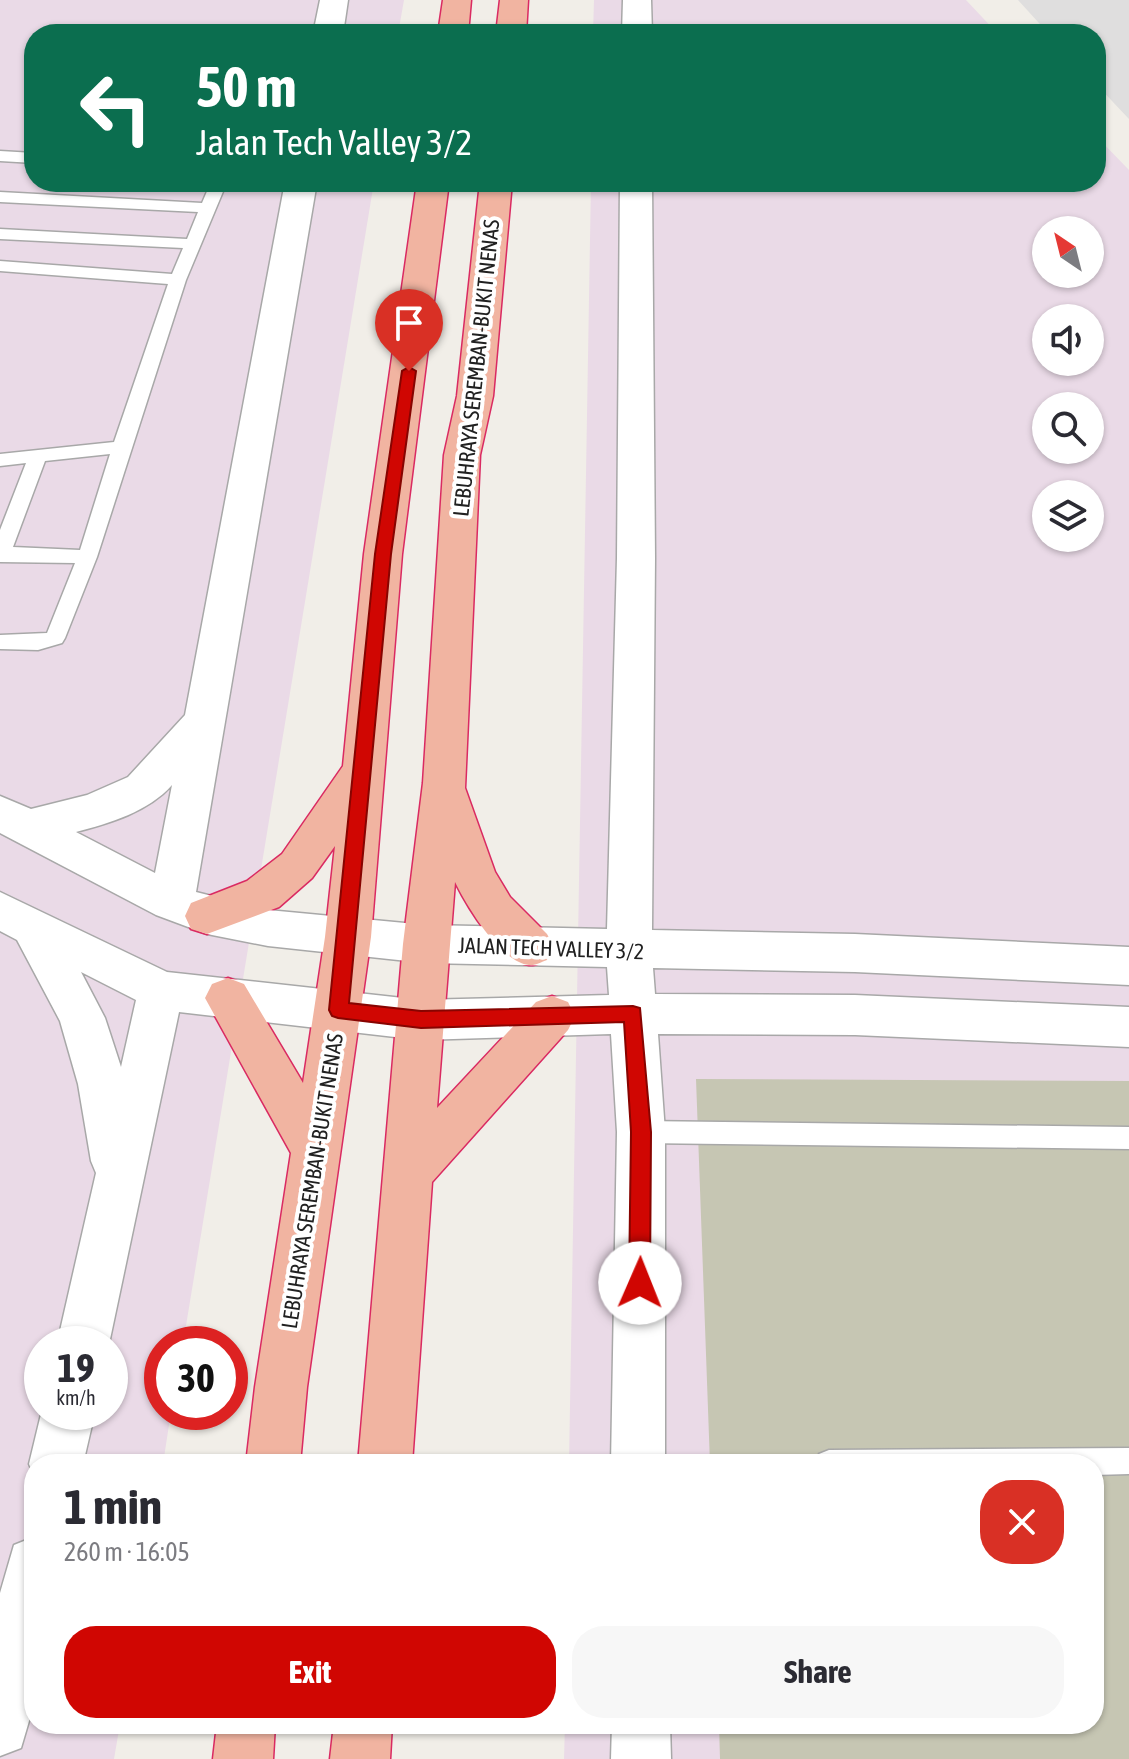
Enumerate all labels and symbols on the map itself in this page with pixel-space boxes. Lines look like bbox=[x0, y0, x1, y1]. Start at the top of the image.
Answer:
north arrow bbox=[1032, 216, 1104, 288]
street label: LEBUHRAYA SEREMBAN-BUKIT NENAS bbox=[447, 218, 505, 518]
pin bbox=[375, 289, 443, 371]
street label: JALAN TECH VALLEY 3/2 bbox=[457, 932, 645, 964]
street label: LEBUHRAYA SEREMBAN-BUKIT NENAS bbox=[276, 1032, 348, 1330]
position arrow bbox=[598, 1241, 682, 1325]
speed limit sign: 30 bbox=[144, 1326, 248, 1430]

